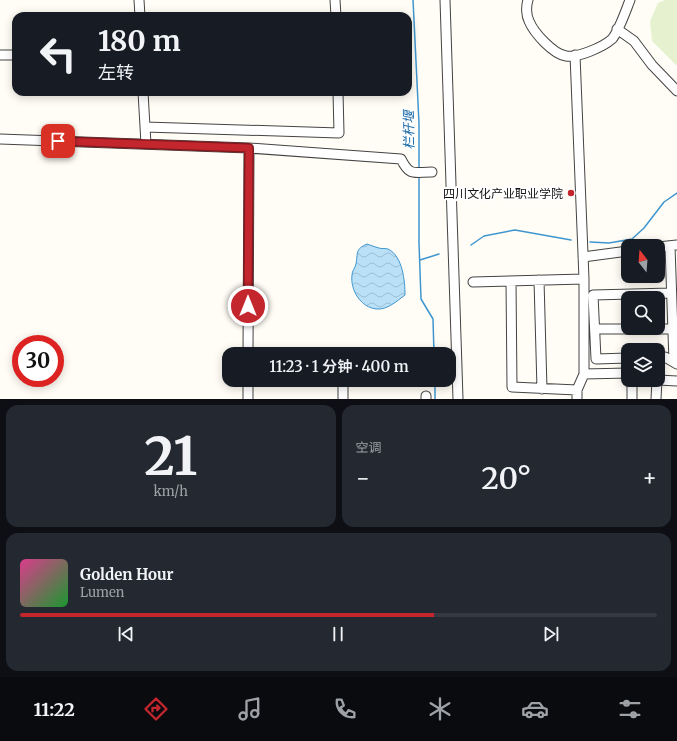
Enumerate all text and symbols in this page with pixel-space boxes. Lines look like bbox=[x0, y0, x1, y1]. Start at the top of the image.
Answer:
text: 180 m bbox=[98, 23, 181, 59]
icon: left bbox=[32, 28, 84, 80]
text: 左转 bbox=[98, 61, 134, 84]
water label: 栏杆堰 bbox=[400, 108, 418, 150]
pin bbox=[41, 124, 75, 158]
icon: arrive bbox=[47, 130, 69, 152]
place label: 四川文化产业职业学院 bbox=[443, 186, 563, 201]
marker: 四川文化产业职业学院 bbox=[566, 188, 576, 198]
north arrow bbox=[621, 239, 665, 283]
map controls bbox=[621, 239, 665, 387]
position arrow bbox=[227, 285, 269, 327]
button: search bbox=[621, 291, 665, 335]
speed limit sign: 30 bbox=[12, 335, 64, 387]
button: layers bbox=[621, 343, 665, 387]
text: 11:23 · 1 分钟 · 400 m bbox=[269, 357, 409, 376]
text: 21 bbox=[144, 424, 197, 489]
text: 空调 bbox=[356, 439, 382, 456]
text: 20° bbox=[481, 459, 531, 497]
text: − bbox=[356, 464, 370, 492]
text: + bbox=[642, 464, 657, 492]
text: km/h bbox=[154, 483, 188, 500]
text: Golden Hour bbox=[80, 565, 174, 584]
text: Lumen bbox=[80, 584, 124, 601]
icon: previous bbox=[115, 623, 137, 645]
icon: pause bbox=[327, 623, 349, 645]
icon: next bbox=[540, 623, 562, 645]
icon: directions bbox=[142, 695, 170, 723]
icon: music bbox=[236, 695, 264, 723]
icon: phone bbox=[331, 695, 359, 723]
icon: climate bbox=[426, 695, 454, 723]
icon: car bbox=[521, 695, 549, 723]
icon: filters bbox=[616, 695, 644, 723]
text: 11:22 bbox=[33, 698, 75, 721]

